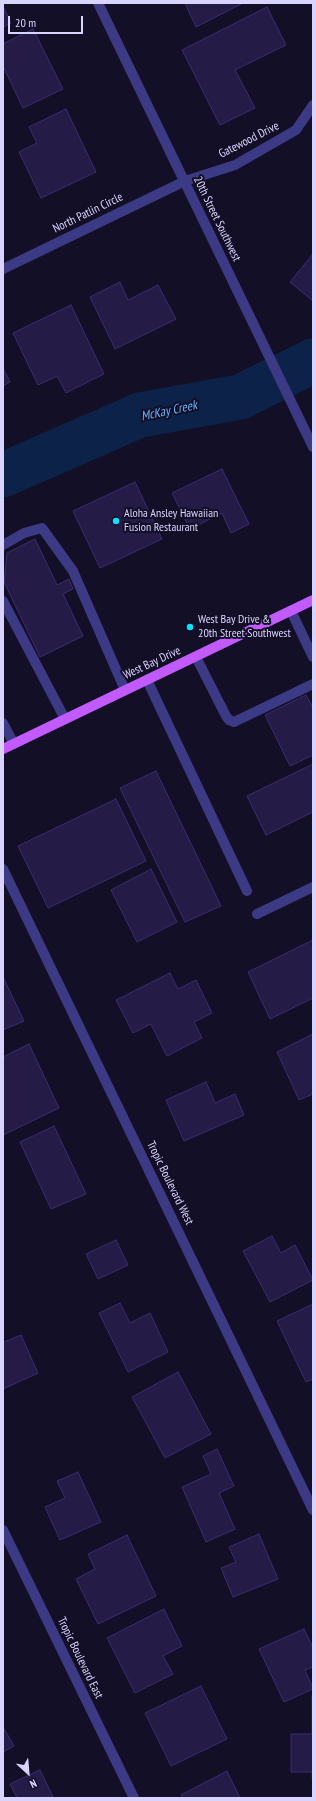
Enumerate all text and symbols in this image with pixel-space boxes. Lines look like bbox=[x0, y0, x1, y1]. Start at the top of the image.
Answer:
scale bar bbox=[10, 8, 85, 34]
text: 20 m bbox=[15, 15, 36, 30]
street label: Gatewood Drive bbox=[216, 119, 282, 161]
street label: 20th Street Southwest bbox=[190, 174, 244, 264]
street label: North Patlin Circle bbox=[51, 190, 125, 236]
water label: McKay Creek bbox=[140, 397, 198, 425]
place label: Aloha Ansley Hawaiian Fusion Restaurant bbox=[124, 507, 218, 535]
marker: Aloha Ansley Hawaiian Fusion Restaurant bbox=[111, 516, 121, 526]
place label: West Bay Drive & 20th Street Southwest bbox=[198, 613, 291, 641]
marker: West Bay Drive & 20th Street Southwest bbox=[185, 622, 195, 632]
street label: West Bay Drive bbox=[121, 643, 183, 683]
street label: Tropic Boulevard West bbox=[143, 1139, 197, 1227]
street label: Tropic Boulevard East bbox=[54, 1615, 106, 1701]
north arrow bbox=[8, 1753, 48, 1793]
text: N bbox=[28, 1776, 39, 1791]

